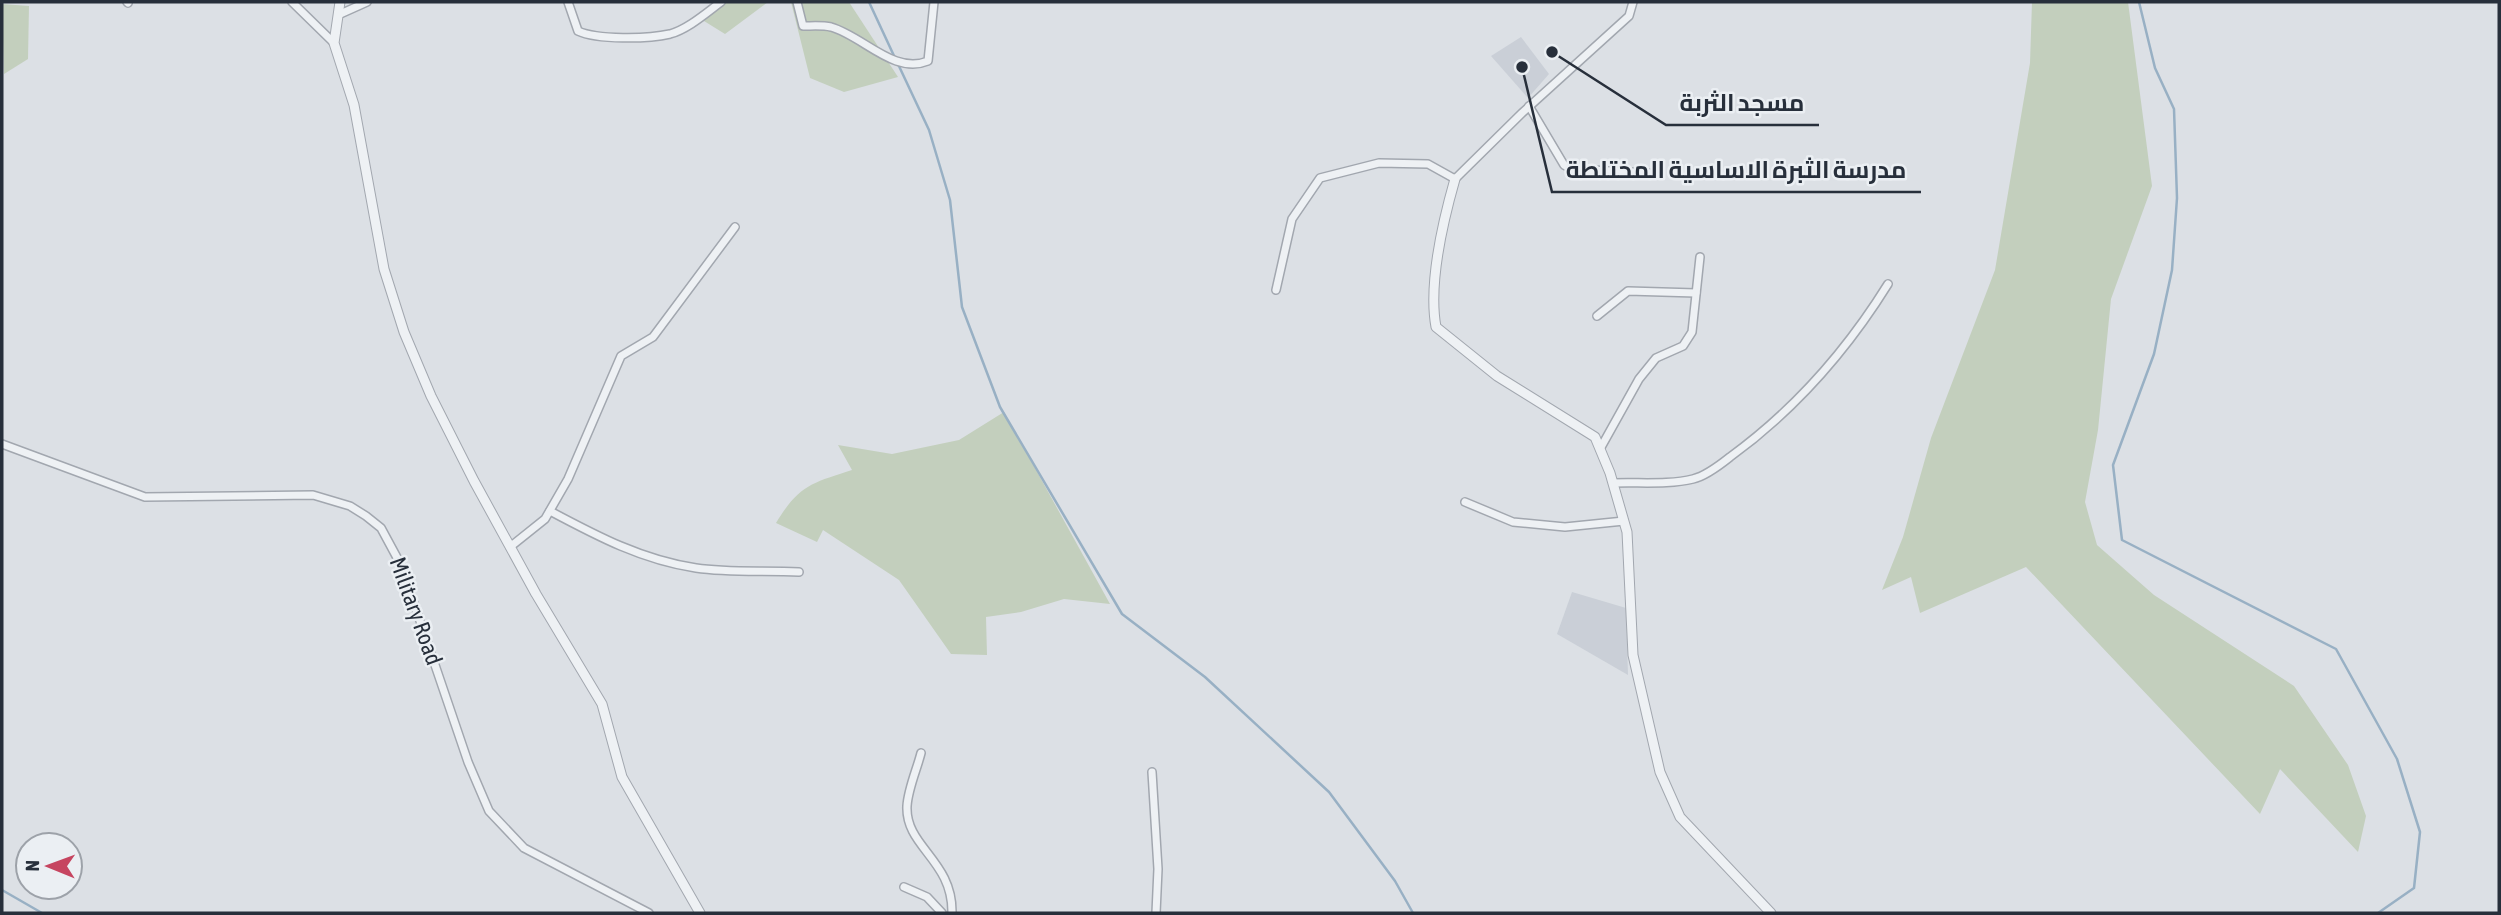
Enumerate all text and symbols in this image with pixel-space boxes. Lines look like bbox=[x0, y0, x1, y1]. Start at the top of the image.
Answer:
callout: مسجد الثربة bbox=[1666, 80, 1819, 125]
text: مسجد الثربة bbox=[1680, 89, 1804, 117]
callout: مدرسة الثبرة الاساسية المختلطة bbox=[1552, 147, 1921, 192]
text: مدرسة الثبرة الاساسية المختلطة bbox=[1566, 156, 1906, 184]
street label: Military Road bbox=[385, 554, 447, 668]
north arrow bbox=[14, 831, 84, 901]
text: N bbox=[21, 860, 43, 872]

